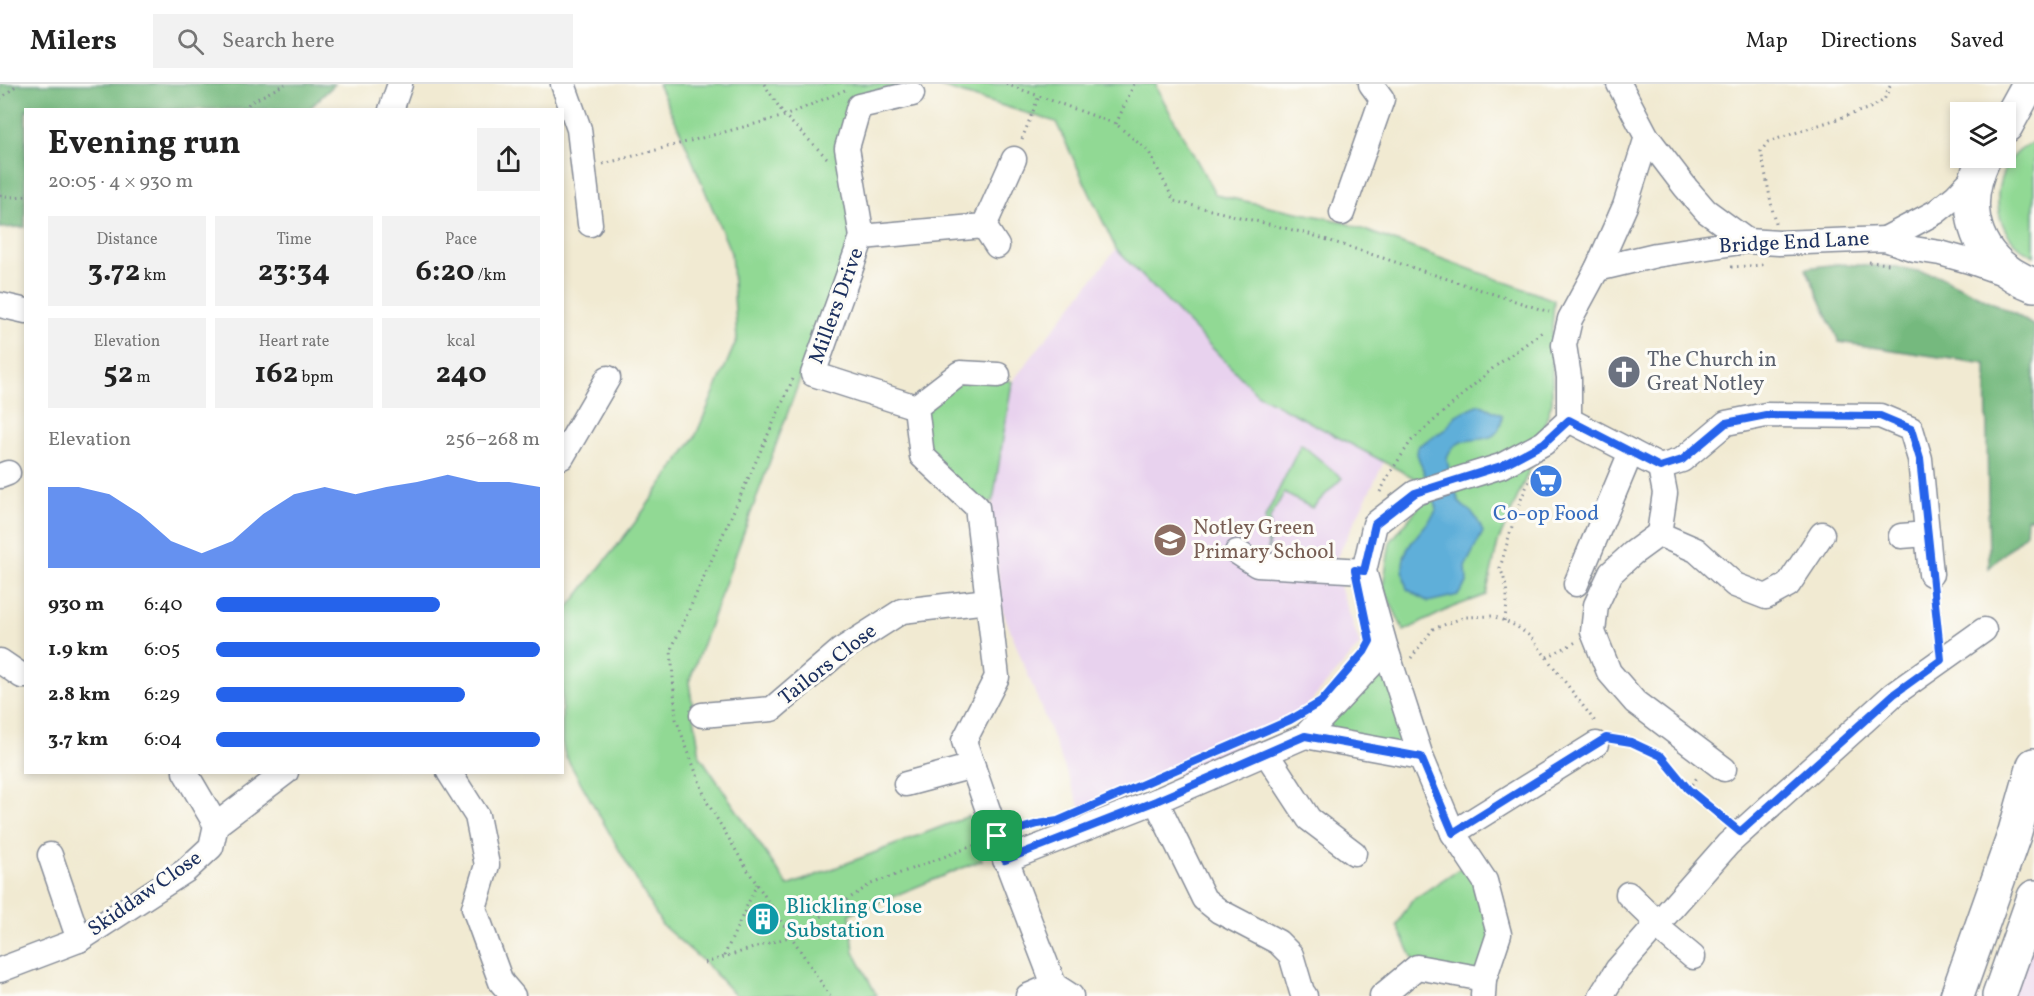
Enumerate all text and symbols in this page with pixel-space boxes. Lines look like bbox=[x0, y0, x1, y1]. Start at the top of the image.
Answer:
search box bbox=[153, 14, 573, 68]
text: Milers bbox=[30, 22, 117, 61]
icon: search bbox=[174, 25, 207, 58]
text: Search here bbox=[222, 26, 335, 57]
text: Map bbox=[1746, 27, 1788, 56]
text: Directions bbox=[1821, 27, 1917, 56]
text: Saved bbox=[1950, 27, 2004, 56]
map controls bbox=[1950, 102, 2016, 168]
button: layers bbox=[1950, 102, 2016, 168]
text: Evening run bbox=[48, 122, 241, 168]
button: share bbox=[477, 128, 540, 191]
text: 20:05 · 4 × 930 m bbox=[48, 168, 193, 196]
street label: Bridge End Lane bbox=[1718, 225, 1870, 261]
text: Distance bbox=[96, 229, 158, 251]
text: Time bbox=[276, 229, 312, 251]
text: Pace bbox=[445, 229, 477, 251]
street label: Millers Drive bbox=[803, 244, 871, 368]
text: 3.72 bbox=[88, 251, 140, 293]
text: 23:34 bbox=[258, 251, 330, 293]
text: 6:20 bbox=[416, 251, 475, 293]
text: km bbox=[140, 265, 166, 287]
text: /km bbox=[475, 265, 506, 287]
text: Elevation bbox=[94, 331, 160, 353]
text: Heart rate bbox=[259, 331, 329, 353]
text: kcal bbox=[447, 331, 475, 353]
place label: The Church in Great Notley bbox=[1647, 346, 1777, 399]
text: 52 bbox=[103, 353, 133, 395]
text: 162 bbox=[254, 353, 298, 395]
text: 240 bbox=[435, 353, 487, 395]
church icon: The Church in Great Notley bbox=[1606, 354, 1642, 390]
text: m bbox=[133, 367, 151, 389]
text: bpm bbox=[298, 367, 334, 389]
text: Elevation bbox=[48, 426, 131, 454]
text: 256–268 m bbox=[445, 426, 540, 454]
supermarket icon: Co-op Food bbox=[1528, 463, 1564, 499]
place label: Co-op Food bbox=[1493, 500, 1599, 529]
place label: Notley Green Primary School bbox=[1193, 514, 1334, 567]
school or university icon: Notley Green Primary School bbox=[1152, 522, 1188, 558]
text: 930 m bbox=[48, 591, 104, 619]
text: 6:40 bbox=[144, 591, 182, 619]
street label: Tailors Close bbox=[773, 617, 883, 713]
text: 1.9 km bbox=[48, 636, 108, 664]
text: 6:05 bbox=[144, 636, 180, 664]
text: 2.8 km bbox=[48, 681, 110, 709]
text: 6:29 bbox=[144, 681, 180, 709]
text: 3.7 km bbox=[48, 726, 108, 754]
text: 6:04 bbox=[144, 726, 182, 754]
pin bbox=[971, 810, 1022, 861]
icon: arrive bbox=[980, 819, 1013, 852]
street label: Skiddaw Close bbox=[82, 844, 208, 944]
place label: Blickling Close Substation bbox=[786, 893, 922, 946]
building icon: Blickling Close Substation bbox=[745, 901, 781, 937]

